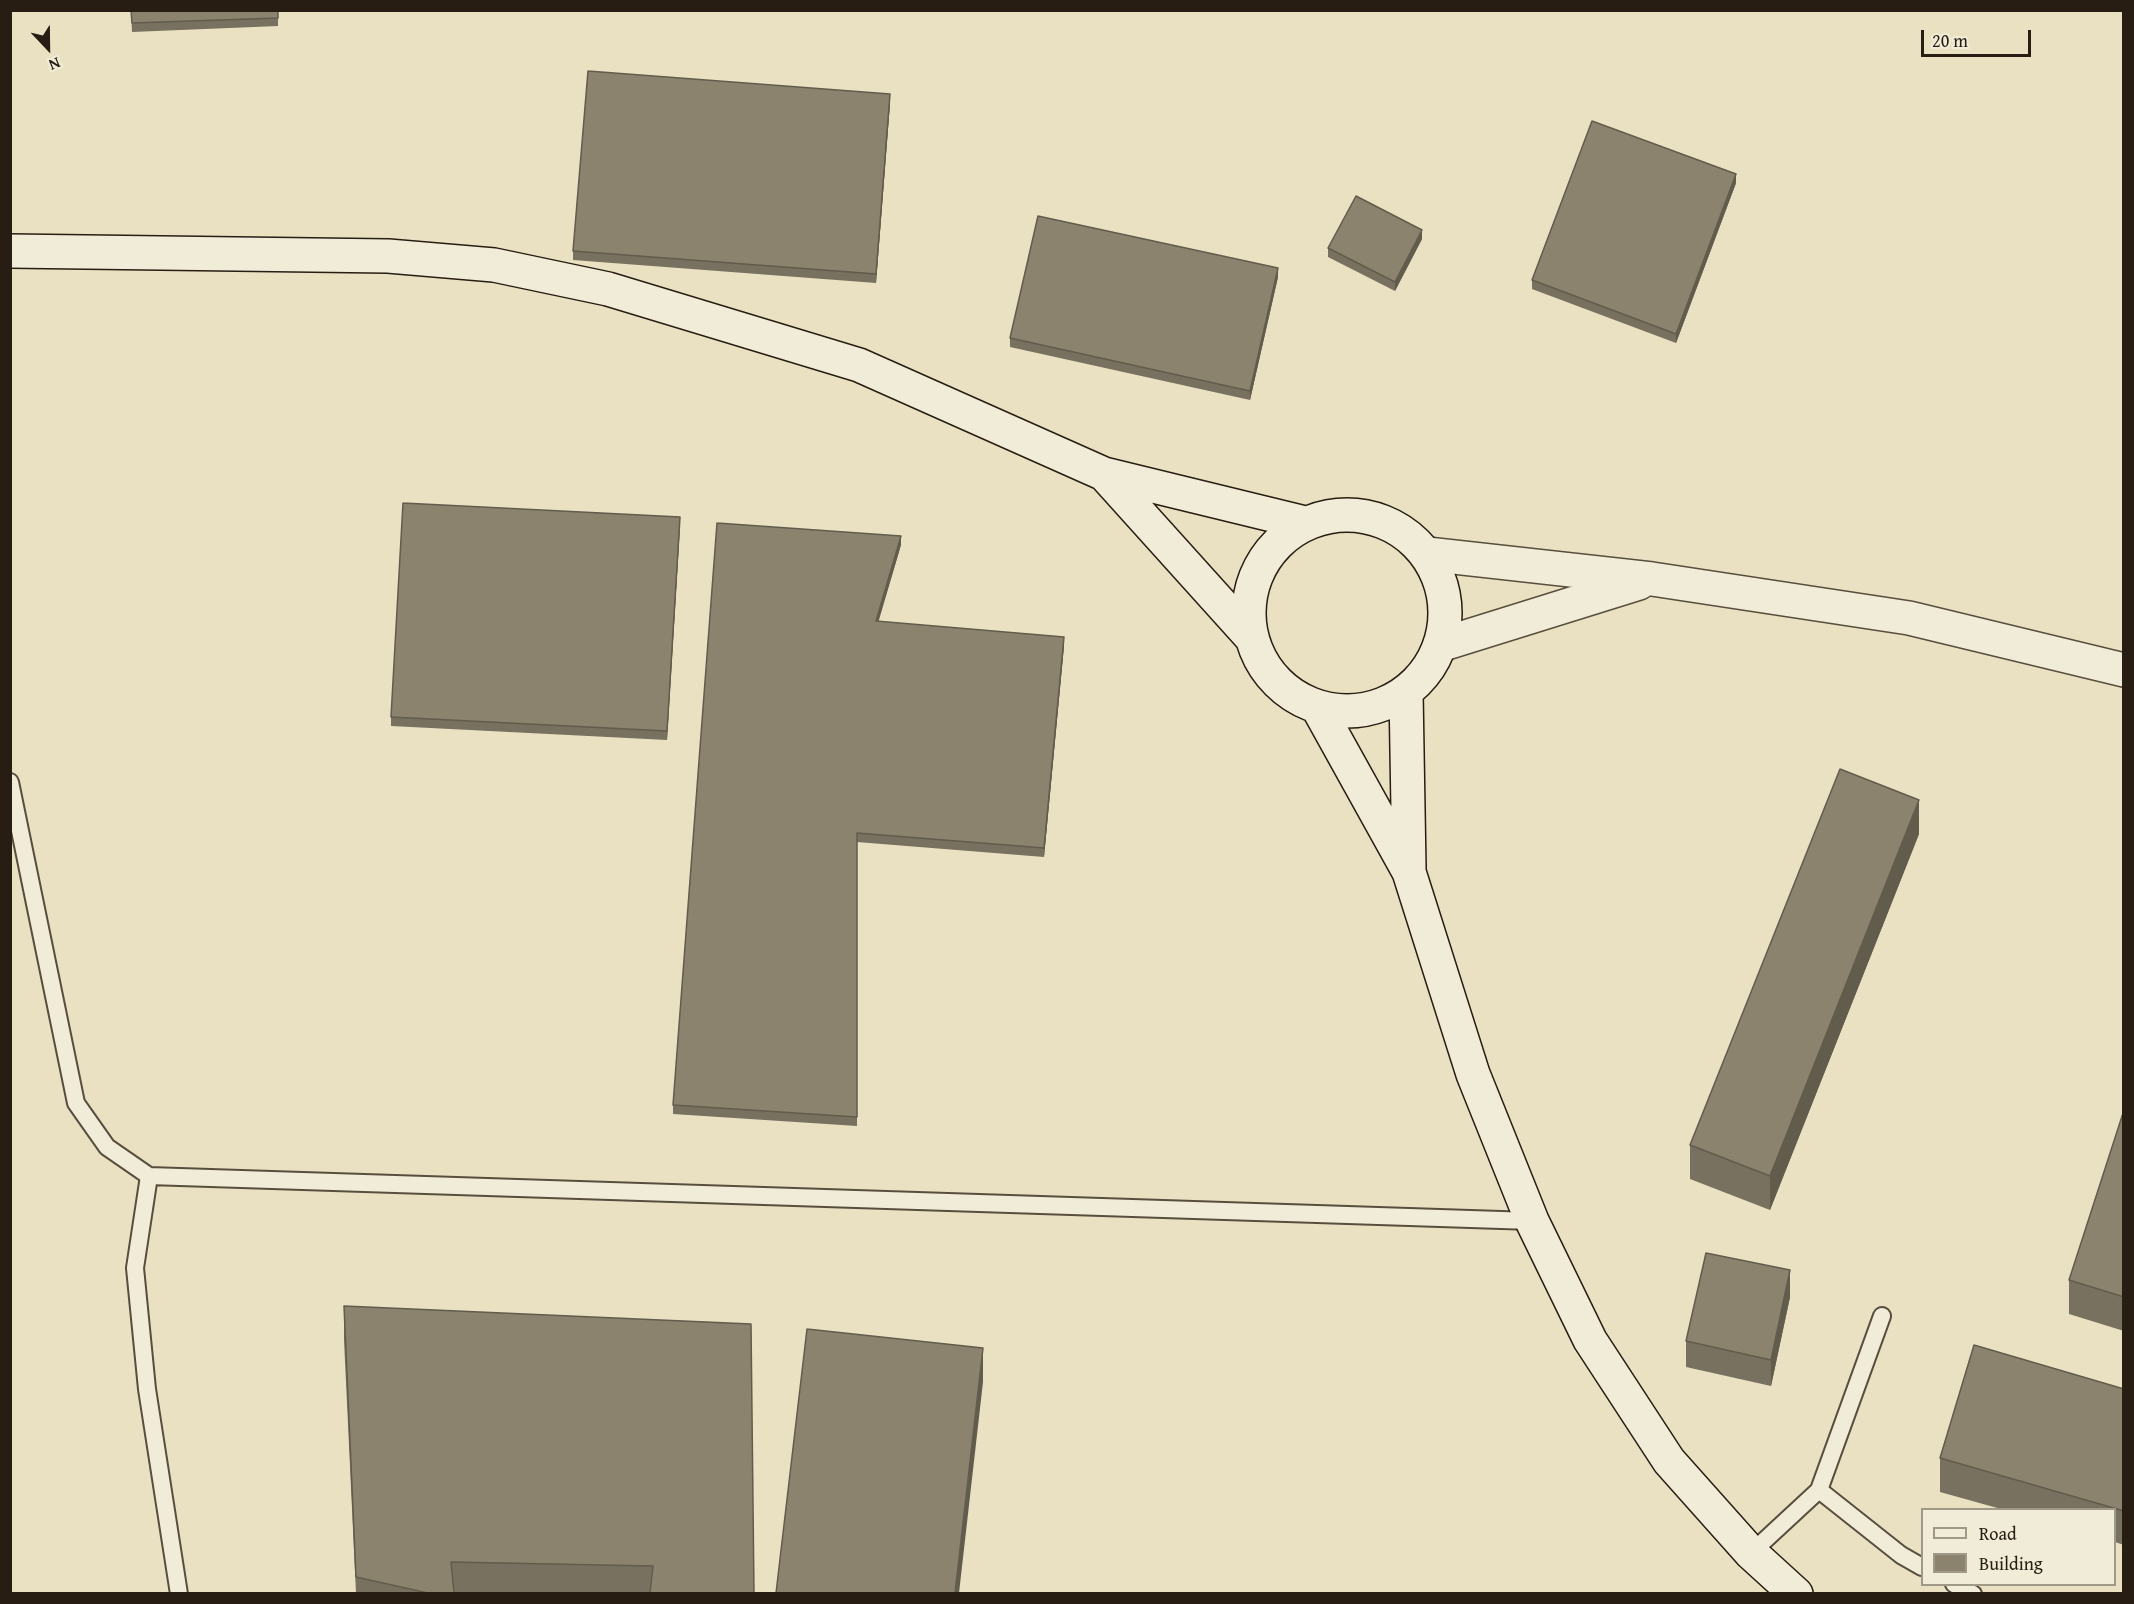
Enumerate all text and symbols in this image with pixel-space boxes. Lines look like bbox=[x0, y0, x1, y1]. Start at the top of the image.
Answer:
north arrow bbox=[18, 18, 78, 78]
scale bar bbox=[1924, 18, 2034, 56]
text: 20 m bbox=[1932, 27, 1968, 54]
text: N bbox=[45, 52, 64, 78]
legend bbox=[1921, 1508, 2116, 1586]
text: Road bbox=[1979, 1520, 2017, 1547]
text: Building bbox=[1979, 1550, 2043, 1577]

